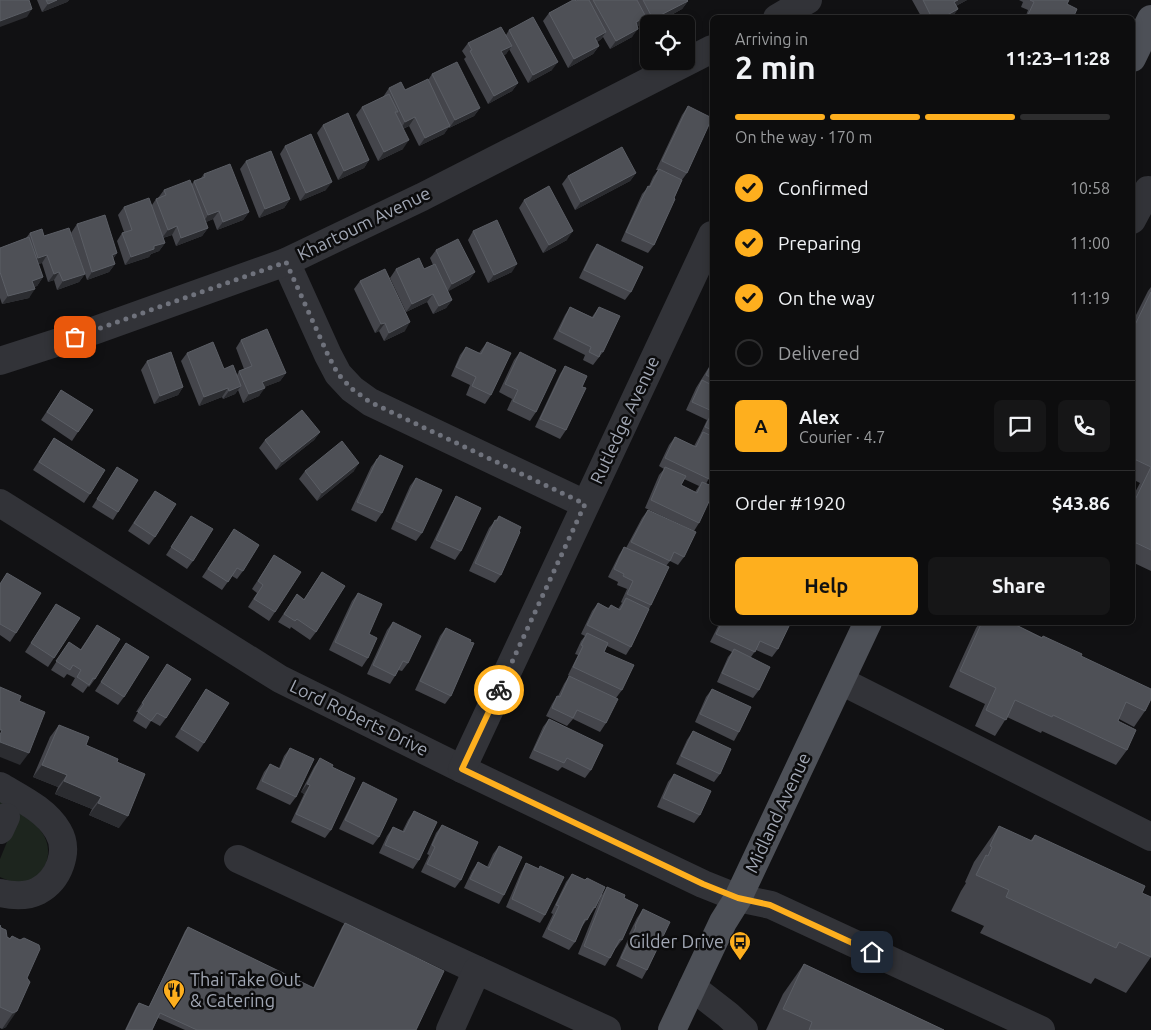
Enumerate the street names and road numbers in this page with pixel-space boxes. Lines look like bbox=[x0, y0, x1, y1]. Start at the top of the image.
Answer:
street label: Khartoum Avenue bbox=[294, 182, 433, 264]
street label: Rutledge Avenue bbox=[586, 352, 662, 487]
street label: Lord Roberts Drive bbox=[287, 675, 432, 759]
street label: Midland Avenue bbox=[741, 749, 814, 876]

